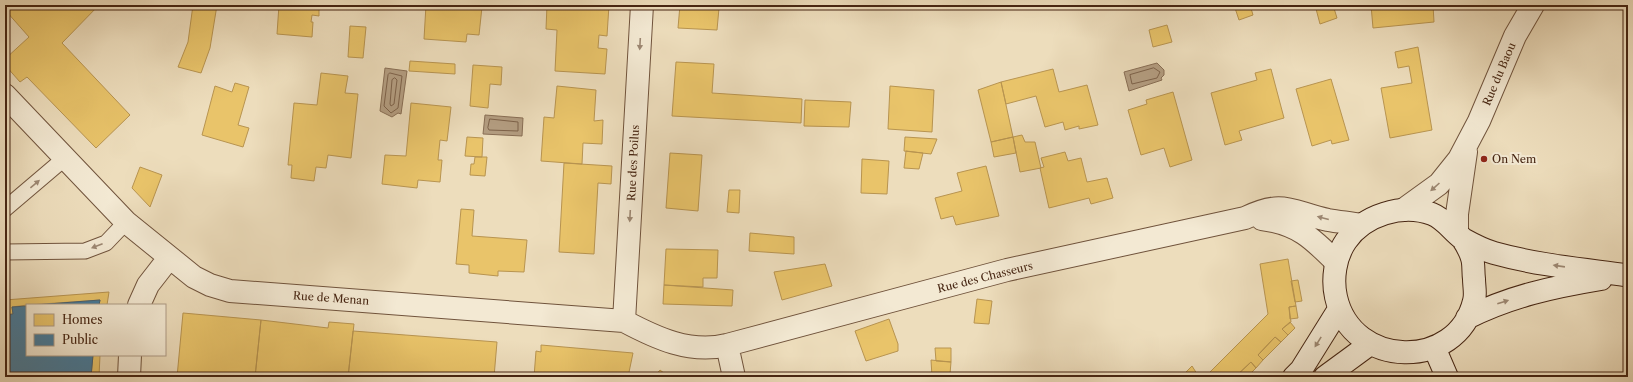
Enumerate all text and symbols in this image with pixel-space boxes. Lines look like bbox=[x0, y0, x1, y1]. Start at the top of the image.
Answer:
one-way arrow bbox=[637, 38, 643, 51]
street label: Rue du Baou bbox=[1479, 40, 1519, 108]
street label: Rue des Poilus bbox=[624, 124, 642, 202]
place label: On Nem bbox=[1492, 152, 1537, 166]
marker: On Nem bbox=[1479, 154, 1489, 164]
one-way arrow bbox=[29, 179, 40, 188]
one-way arrow bbox=[1430, 182, 1440, 192]
one-way arrow bbox=[627, 210, 634, 222]
one-way arrow bbox=[1317, 215, 1329, 221]
one-way arrow bbox=[91, 244, 103, 250]
street label: Rue des Chasseurs bbox=[936, 258, 1034, 296]
one-way arrow bbox=[1553, 263, 1565, 270]
street label: Rue de Menan bbox=[292, 288, 370, 308]
one-way arrow bbox=[1497, 298, 1509, 304]
legend bbox=[26, 304, 166, 356]
text: Homes bbox=[62, 312, 102, 327]
text: Public bbox=[62, 332, 98, 347]
one-way arrow bbox=[1314, 337, 1322, 347]

